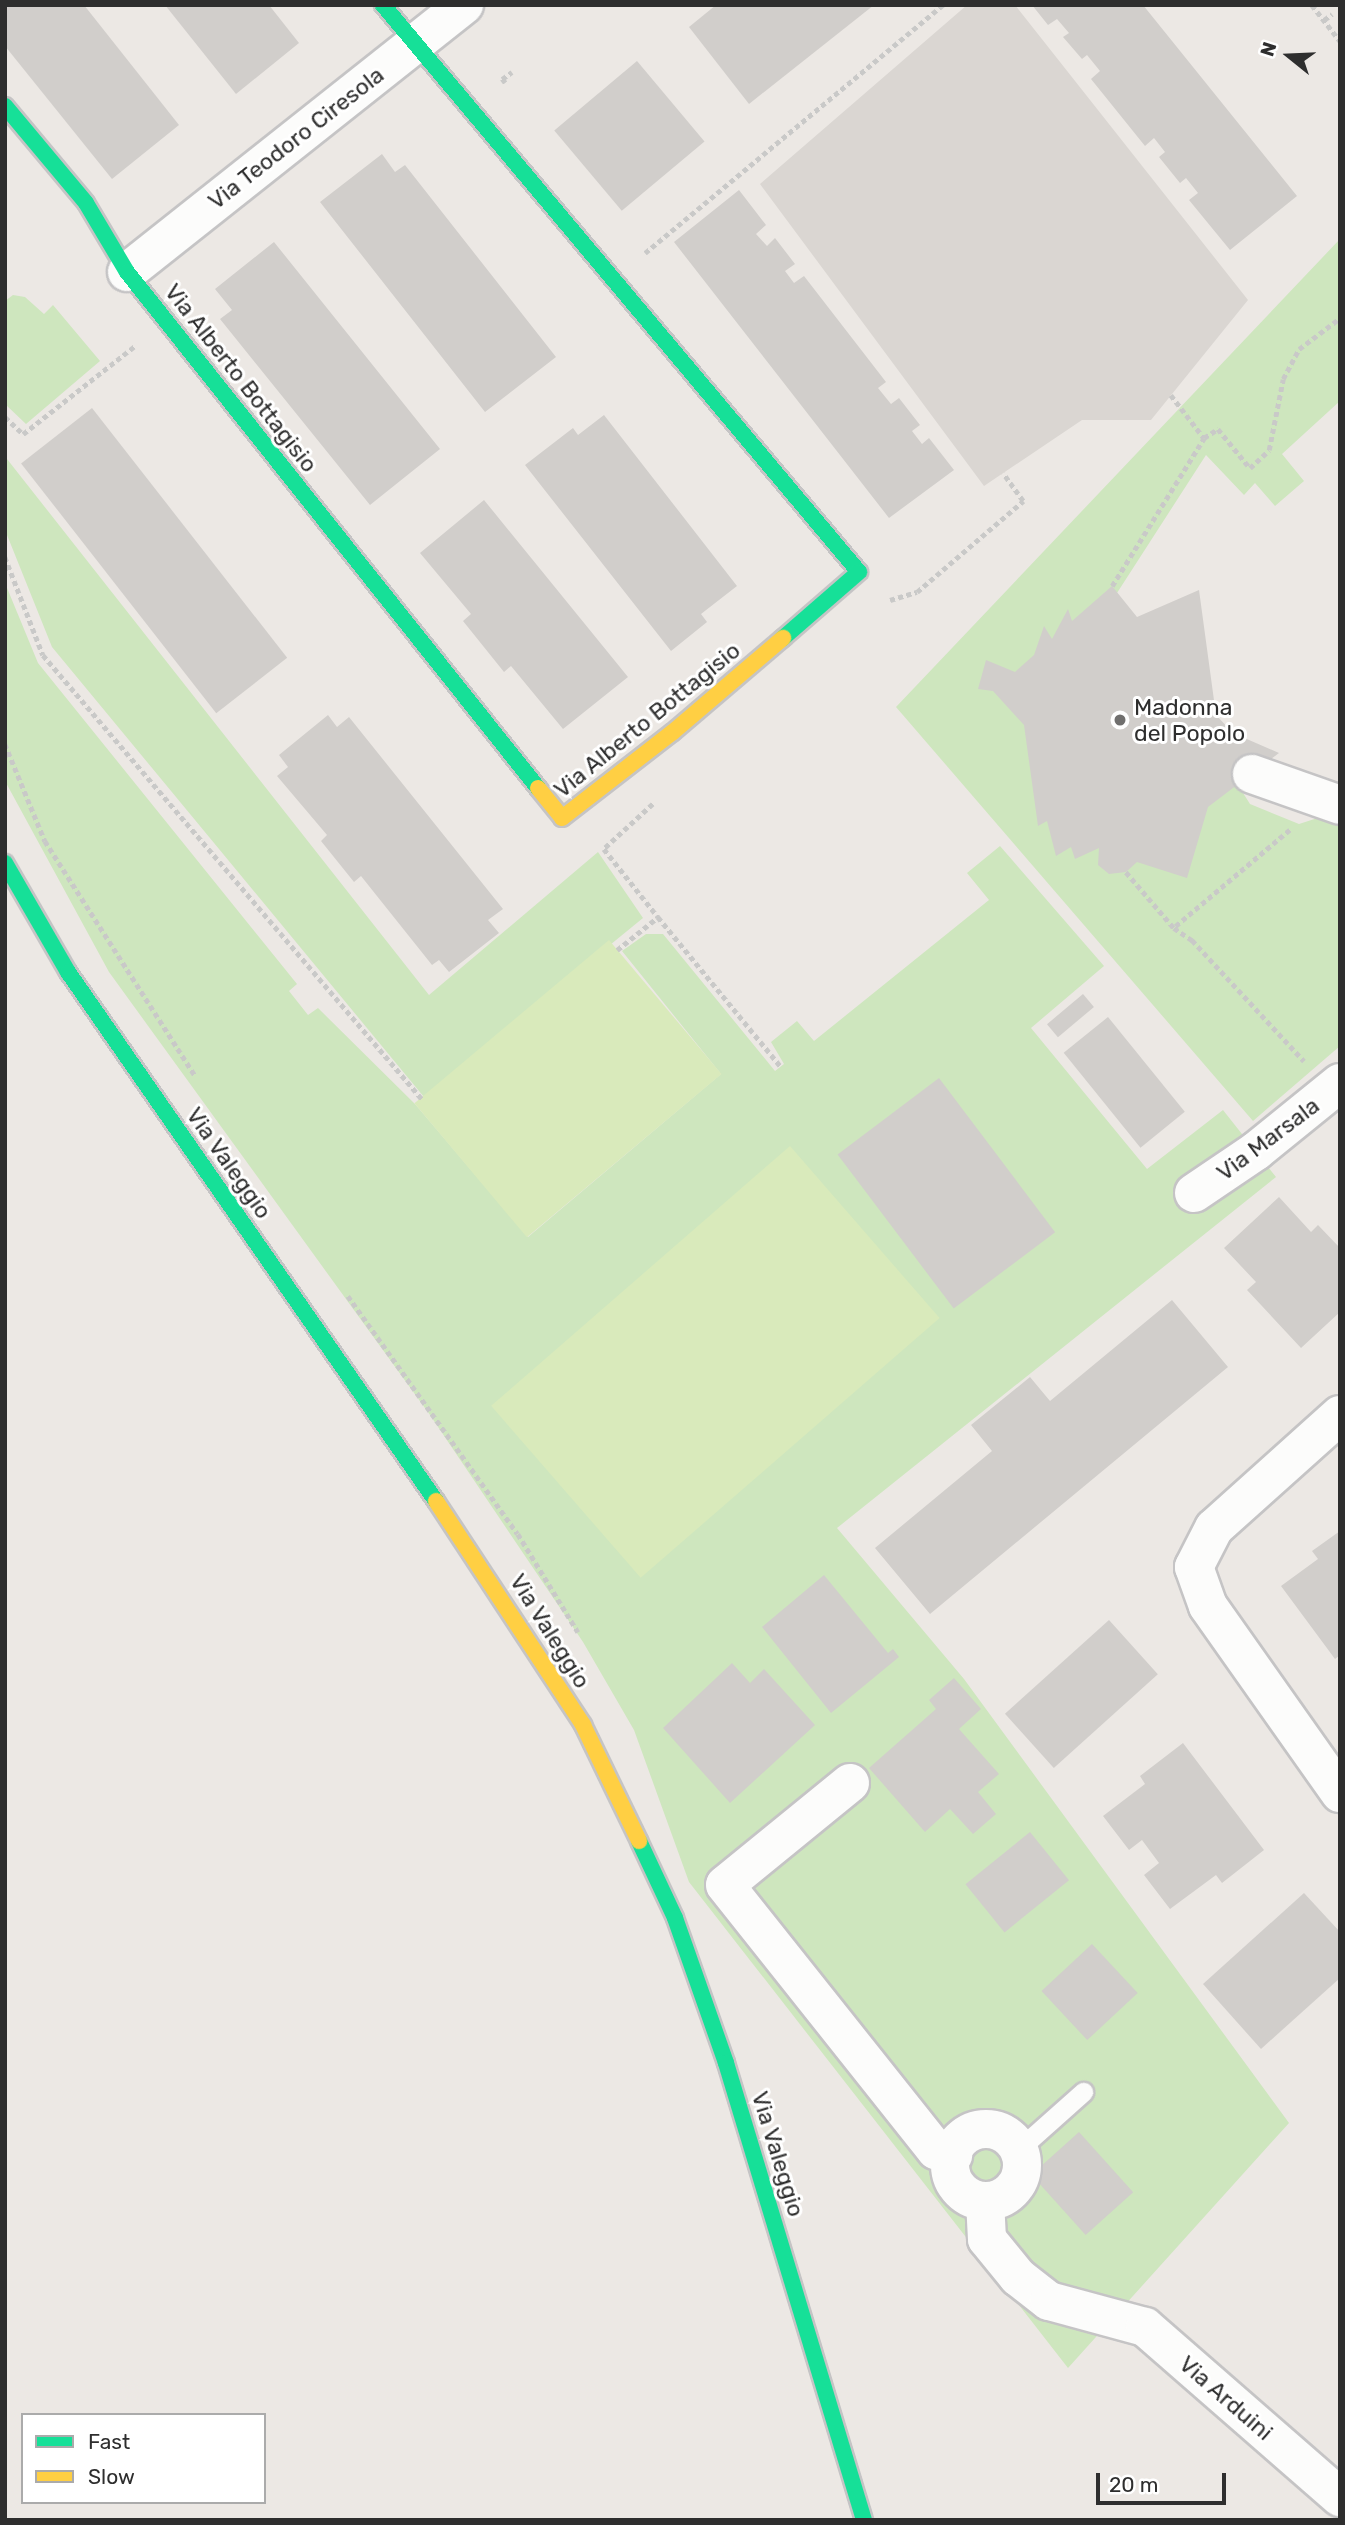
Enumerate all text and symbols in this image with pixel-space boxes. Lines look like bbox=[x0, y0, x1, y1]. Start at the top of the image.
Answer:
north arrow bbox=[1254, 21, 1324, 91]
text: N bbox=[1256, 39, 1282, 59]
street label: Via Teodoro Ciresola bbox=[202, 61, 390, 215]
street label: Via Alberto Bottagisio bbox=[159, 278, 323, 478]
street label: Via Alberto Bottagisio bbox=[548, 636, 746, 804]
place label: Madonna del Popolo bbox=[1134, 693, 1245, 747]
marker: Madonna del Popolo bbox=[1112, 712, 1128, 728]
street label: Via Marsala bbox=[1211, 1091, 1325, 1187]
street label: Via Valeggio bbox=[180, 1102, 278, 1224]
street label: Via Valeggio bbox=[504, 1569, 596, 1693]
street label: Via Valeggio bbox=[746, 2088, 810, 2220]
street label: Via Arduini bbox=[1173, 2350, 1279, 2446]
legend bbox=[21, 2413, 266, 2504]
text: Fast bbox=[88, 2429, 130, 2454]
scale bar bbox=[1100, 2458, 1230, 2502]
text: Slow bbox=[88, 2464, 135, 2489]
text: 20 m bbox=[1109, 2472, 1158, 2497]

